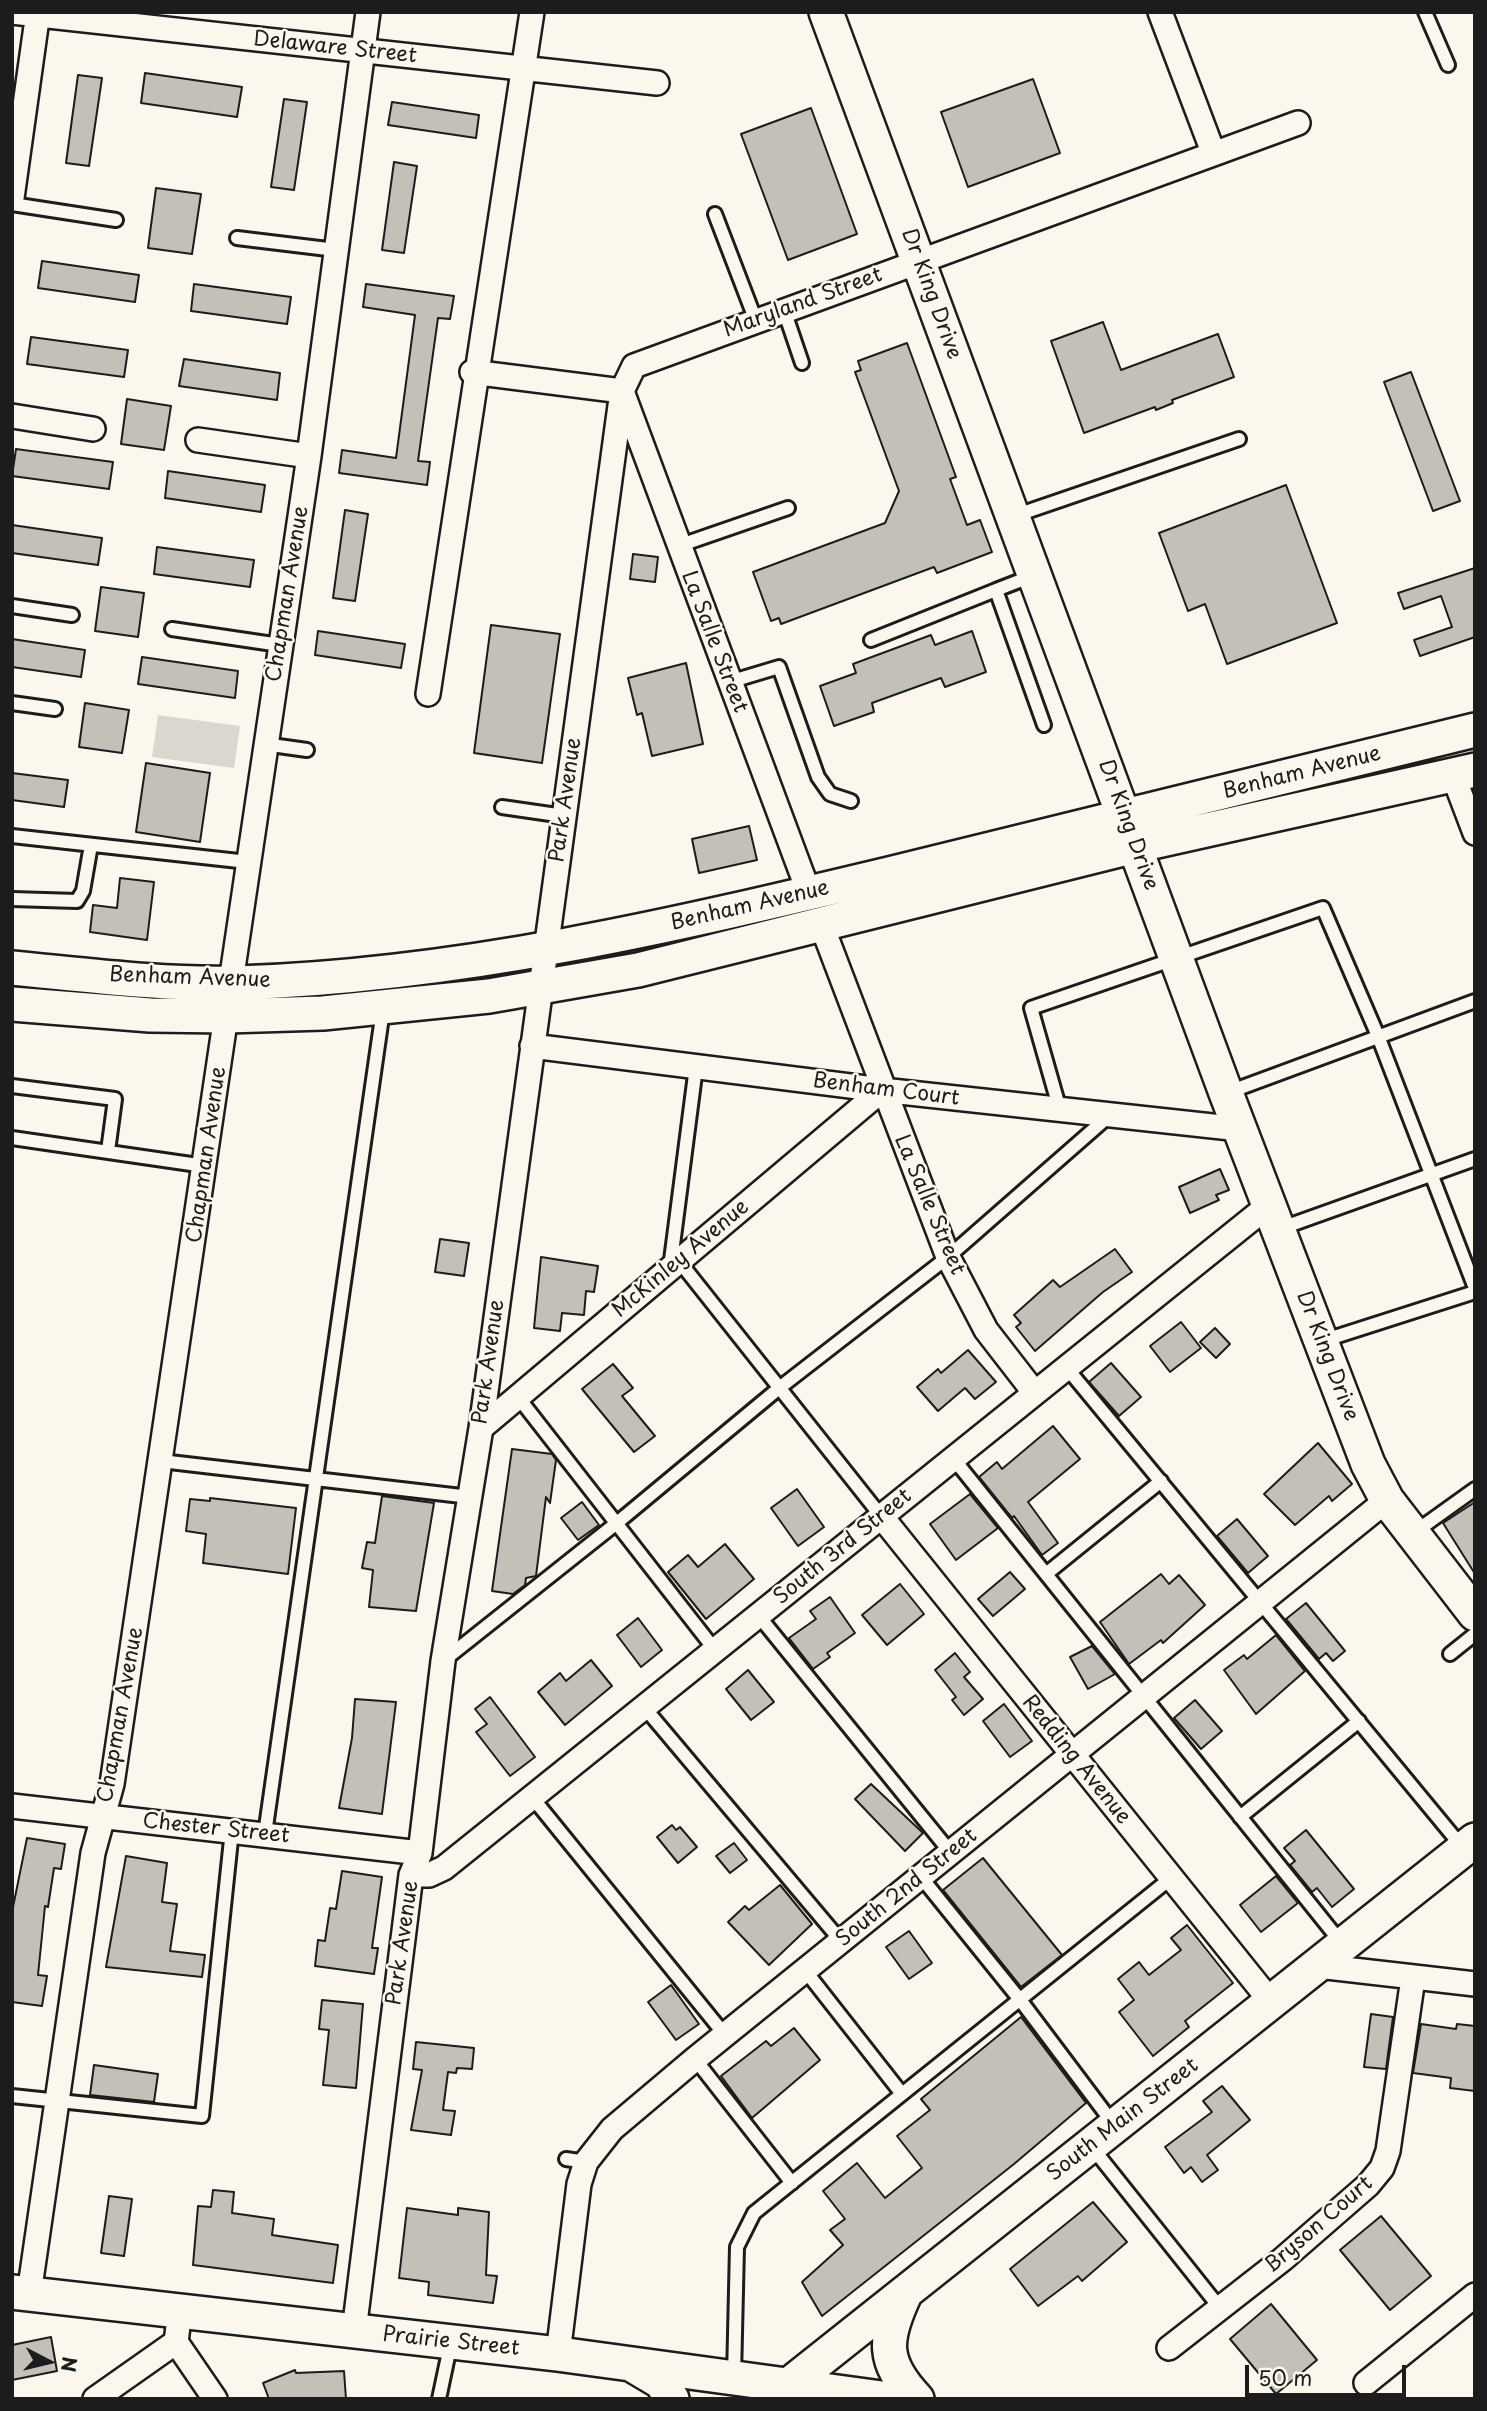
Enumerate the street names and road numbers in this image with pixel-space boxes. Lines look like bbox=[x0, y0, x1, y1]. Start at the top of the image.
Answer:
street label: Delaware Street bbox=[252, 27, 418, 69]
street label: Dr King Drive bbox=[896, 225, 966, 363]
street label: Maryland Street bbox=[720, 263, 886, 343]
street label: Chapman Avenue bbox=[262, 504, 314, 684]
street label: La Salle Street bbox=[675, 568, 753, 716]
street label: Park Avenue bbox=[545, 736, 587, 864]
street label: Benham Avenue bbox=[1221, 741, 1383, 805]
street label: Dr King Drive bbox=[1093, 756, 1163, 894]
street label: Benham Avenue bbox=[668, 876, 832, 936]
street label: Benham Avenue bbox=[109, 963, 271, 993]
street label: Chapman Avenue bbox=[182, 1065, 232, 1245]
street label: Benham Court bbox=[811, 1069, 961, 1111]
street label: La Salle Street bbox=[888, 1131, 970, 1279]
street label: McKinley Avenue bbox=[608, 1195, 754, 1323]
street label: Dr King Drive bbox=[1291, 1287, 1363, 1425]
street label: Park Avenue bbox=[468, 1298, 510, 1426]
street label: South 3rd Street bbox=[769, 1484, 917, 1610]
street label: Chapman Avenue bbox=[93, 1625, 149, 1805]
street label: Redding Avenue bbox=[1016, 1691, 1136, 1829]
street label: Chester Street bbox=[141, 1809, 291, 1849]
street label: South 2nd Street bbox=[831, 1823, 983, 1953]
street label: Park Avenue bbox=[382, 1879, 424, 2007]
street label: South Main Street bbox=[1042, 2053, 1204, 2187]
street label: Bryson Court bbox=[1260, 2171, 1378, 2279]
street label: Prairie Street bbox=[381, 2322, 521, 2362]

